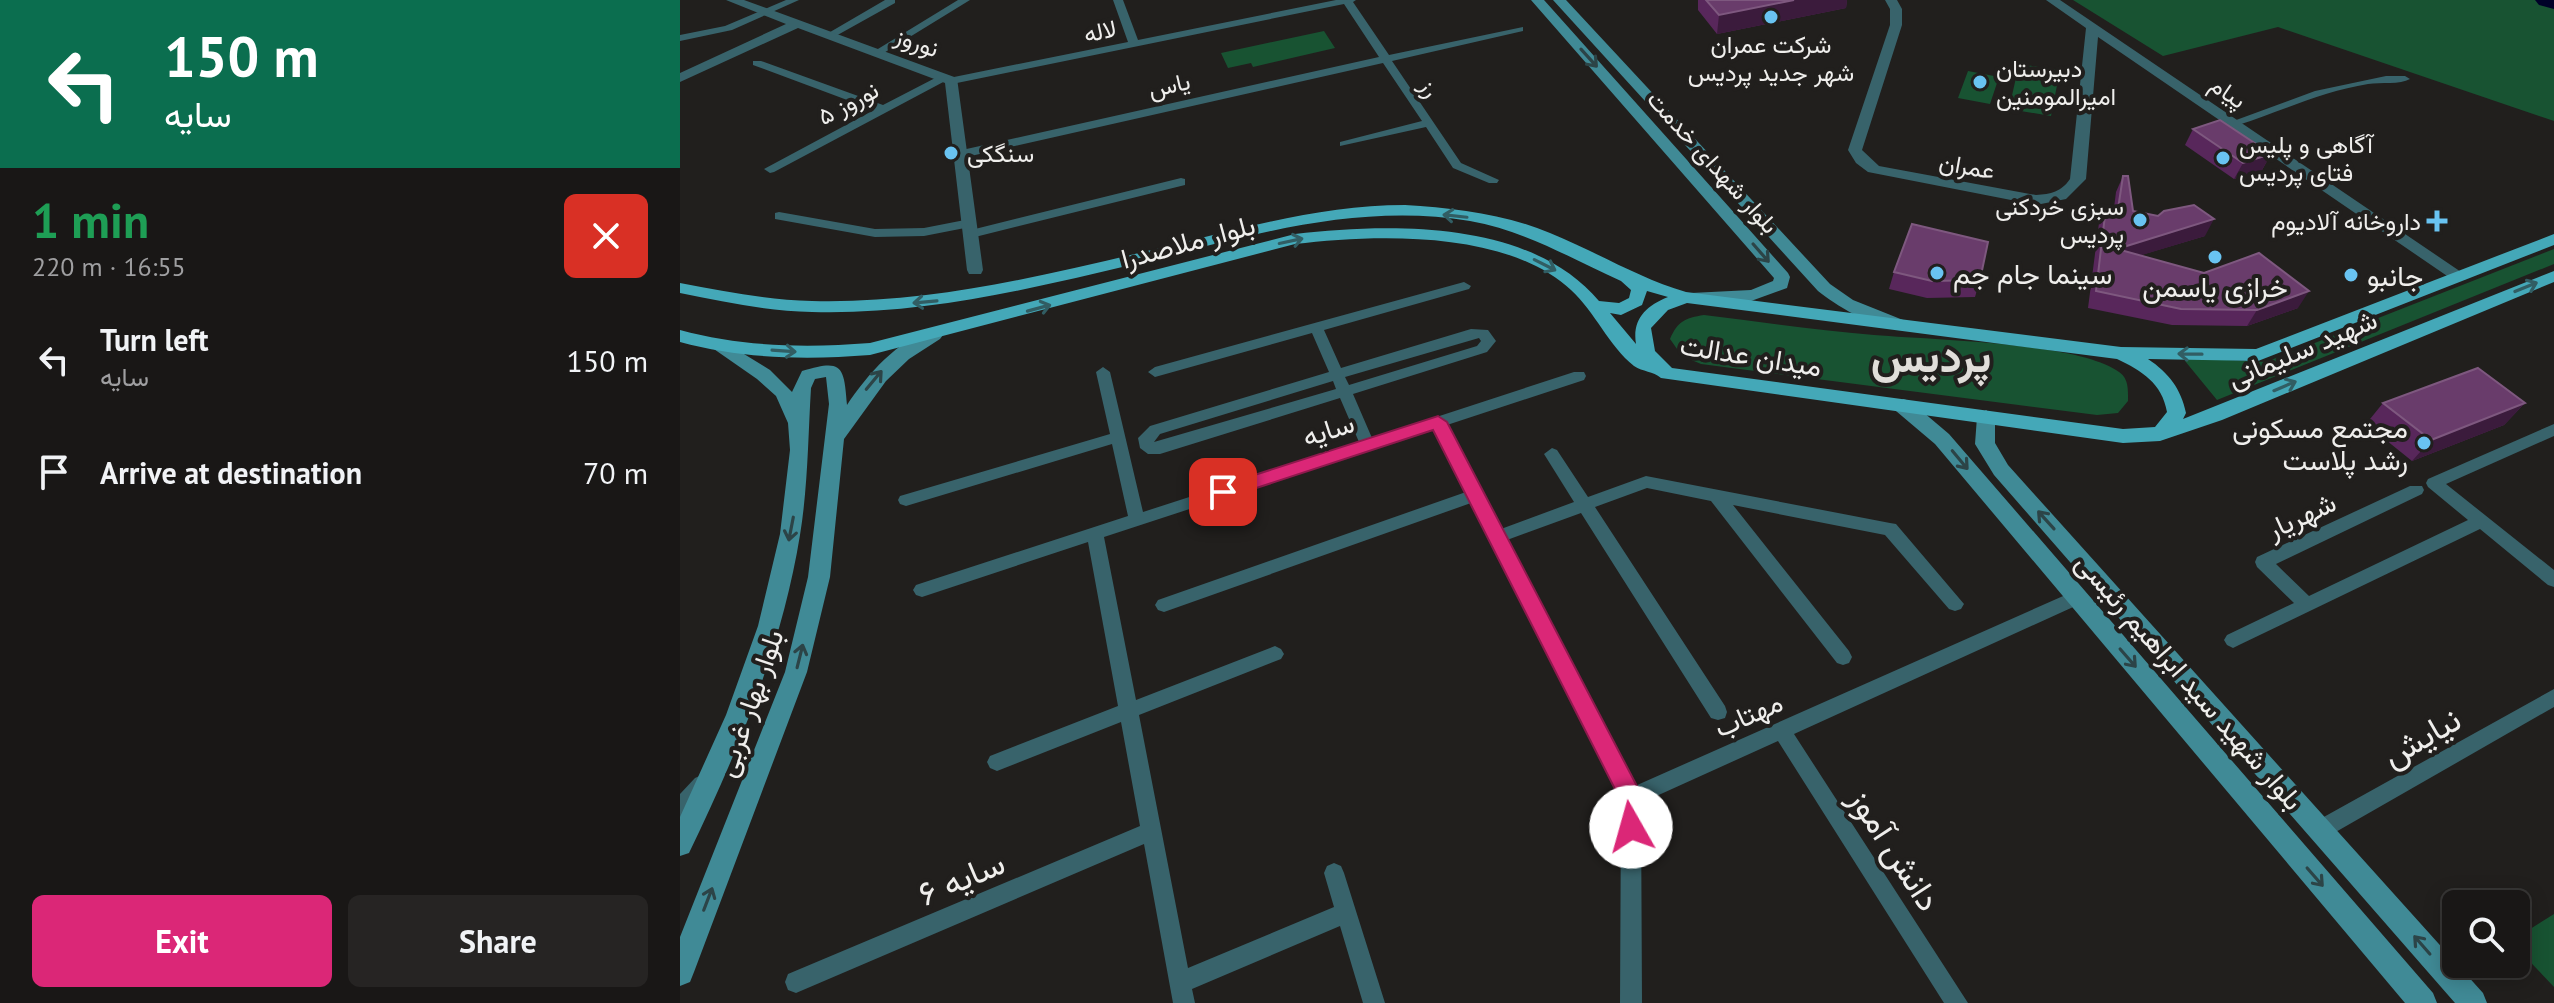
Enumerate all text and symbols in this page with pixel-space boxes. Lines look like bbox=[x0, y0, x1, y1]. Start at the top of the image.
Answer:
marker: شرکت عمران شهر جدید پردیس bbox=[1762, 8, 1780, 26]
street label: لاله bbox=[1081, 12, 1119, 50]
text: 150 m bbox=[164, 20, 319, 92]
street label: نوروز bbox=[890, 20, 943, 64]
place label: شرکت عمران شهر جدید پردیس bbox=[1688, 29, 1854, 89]
icon: left bbox=[32, 32, 136, 136]
one-way arrow bbox=[1579, 48, 1597, 68]
place label: دبیرستان امیرالمومنین bbox=[1996, 53, 2116, 112]
street label: یاس bbox=[1145, 65, 1193, 105]
street label: پیام bbox=[2203, 69, 2252, 116]
street label: رز bbox=[1412, 72, 1447, 103]
marker: دبیرستان امیرالمومنین bbox=[1971, 73, 1989, 91]
street label: نوروز ۵ bbox=[812, 74, 884, 132]
street label: بلوار شهدای خدمت bbox=[1641, 84, 1785, 240]
text: سایه bbox=[164, 90, 232, 137]
place label: آگاهی و پلیس فتای پردیس bbox=[2239, 129, 2375, 189]
place label: سنگکی bbox=[967, 138, 1034, 169]
marker: سنگکی bbox=[942, 144, 960, 162]
street label: عمران bbox=[1937, 146, 1997, 186]
marker: آگاهی و پلیس فتای پردیس bbox=[2214, 149, 2232, 167]
text: 1 min bbox=[32, 189, 149, 251]
place label: سبزی خردکنی پردیس bbox=[1995, 191, 2124, 251]
button: close bbox=[564, 194, 648, 278]
street label: بلوار ملاصدرا bbox=[1117, 205, 1259, 277]
place label: داروخانه آلادیوم bbox=[2271, 206, 2421, 238]
one-way arrow bbox=[1442, 208, 1469, 223]
marker: سبزی خردکنی پردیس bbox=[2131, 211, 2149, 229]
marker: داروخانه آلادیوم bbox=[2428, 212, 2446, 230]
one-way arrow bbox=[1277, 233, 1303, 248]
one-way arrow bbox=[1752, 242, 1770, 262]
marker: خرازی یاسمن bbox=[2206, 248, 2224, 266]
text: 220 m · 16:55 bbox=[32, 250, 186, 283]
place label: سینما جام جم bbox=[1953, 255, 2112, 293]
place label: جانبو bbox=[2367, 257, 2423, 294]
one-way arrow bbox=[1532, 258, 1556, 273]
marker: سینما جام جم bbox=[1928, 264, 1946, 282]
marker: جانبو bbox=[2342, 266, 2360, 284]
place label: خرازی یاسمن bbox=[2142, 268, 2288, 305]
one-way arrow bbox=[2513, 279, 2538, 293]
one-way arrow bbox=[912, 294, 939, 309]
one-way arrow bbox=[1026, 299, 1052, 314]
street label: شهید سلیمانی bbox=[2221, 300, 2383, 396]
text: Turn left bbox=[100, 320, 208, 359]
street label: میدان عدالت bbox=[1678, 326, 1824, 384]
district label: پردیس bbox=[1871, 327, 1991, 387]
icon: left bbox=[32, 338, 76, 382]
text: 150 m bbox=[567, 341, 648, 380]
one-way arrow bbox=[770, 344, 797, 359]
one-way arrow bbox=[2177, 346, 2204, 362]
text: سایه bbox=[100, 360, 149, 393]
one-way arrow bbox=[865, 370, 883, 391]
one-way arrow bbox=[2272, 377, 2297, 392]
street label: سایه bbox=[1297, 403, 1359, 455]
place label: مجتمع مسکونی رشد پلاست bbox=[2232, 409, 2408, 479]
marker: مجتمع مسکونی رشد پلاست bbox=[2415, 434, 2433, 452]
one-way arrow bbox=[1951, 449, 1969, 470]
icon: arrive bbox=[32, 450, 76, 494]
text: Arrive at destination bbox=[100, 453, 362, 492]
text: 70 m bbox=[583, 453, 648, 492]
pin bbox=[1189, 458, 1257, 526]
icon: arrive bbox=[1201, 470, 1245, 514]
street label: شهریار bbox=[2259, 483, 2342, 548]
one-way arrow bbox=[2036, 510, 2055, 530]
one-way arrow bbox=[783, 515, 798, 541]
street label: بلوار شهید سید ابراهیم رئیسی bbox=[2067, 545, 2312, 818]
street label: بلوار بهار غربی bbox=[707, 624, 791, 782]
one-way arrow bbox=[793, 644, 808, 669]
one-way arrow bbox=[2119, 648, 2137, 668]
street label: مهتاب bbox=[1708, 683, 1788, 745]
street label: نیایش bbox=[2374, 696, 2468, 776]
street label: دانش آموز bbox=[1839, 778, 1952, 919]
position arrow bbox=[1589, 785, 1673, 869]
street label: سایه ۶ bbox=[911, 839, 1011, 915]
one-way arrow bbox=[2306, 866, 2324, 886]
one-way arrow bbox=[702, 887, 716, 912]
map controls bbox=[2442, 890, 2530, 978]
button: search bbox=[2442, 890, 2530, 978]
button: Exit bbox=[32, 895, 332, 987]
button: Share bbox=[348, 895, 648, 987]
one-way arrow bbox=[2413, 935, 2431, 955]

